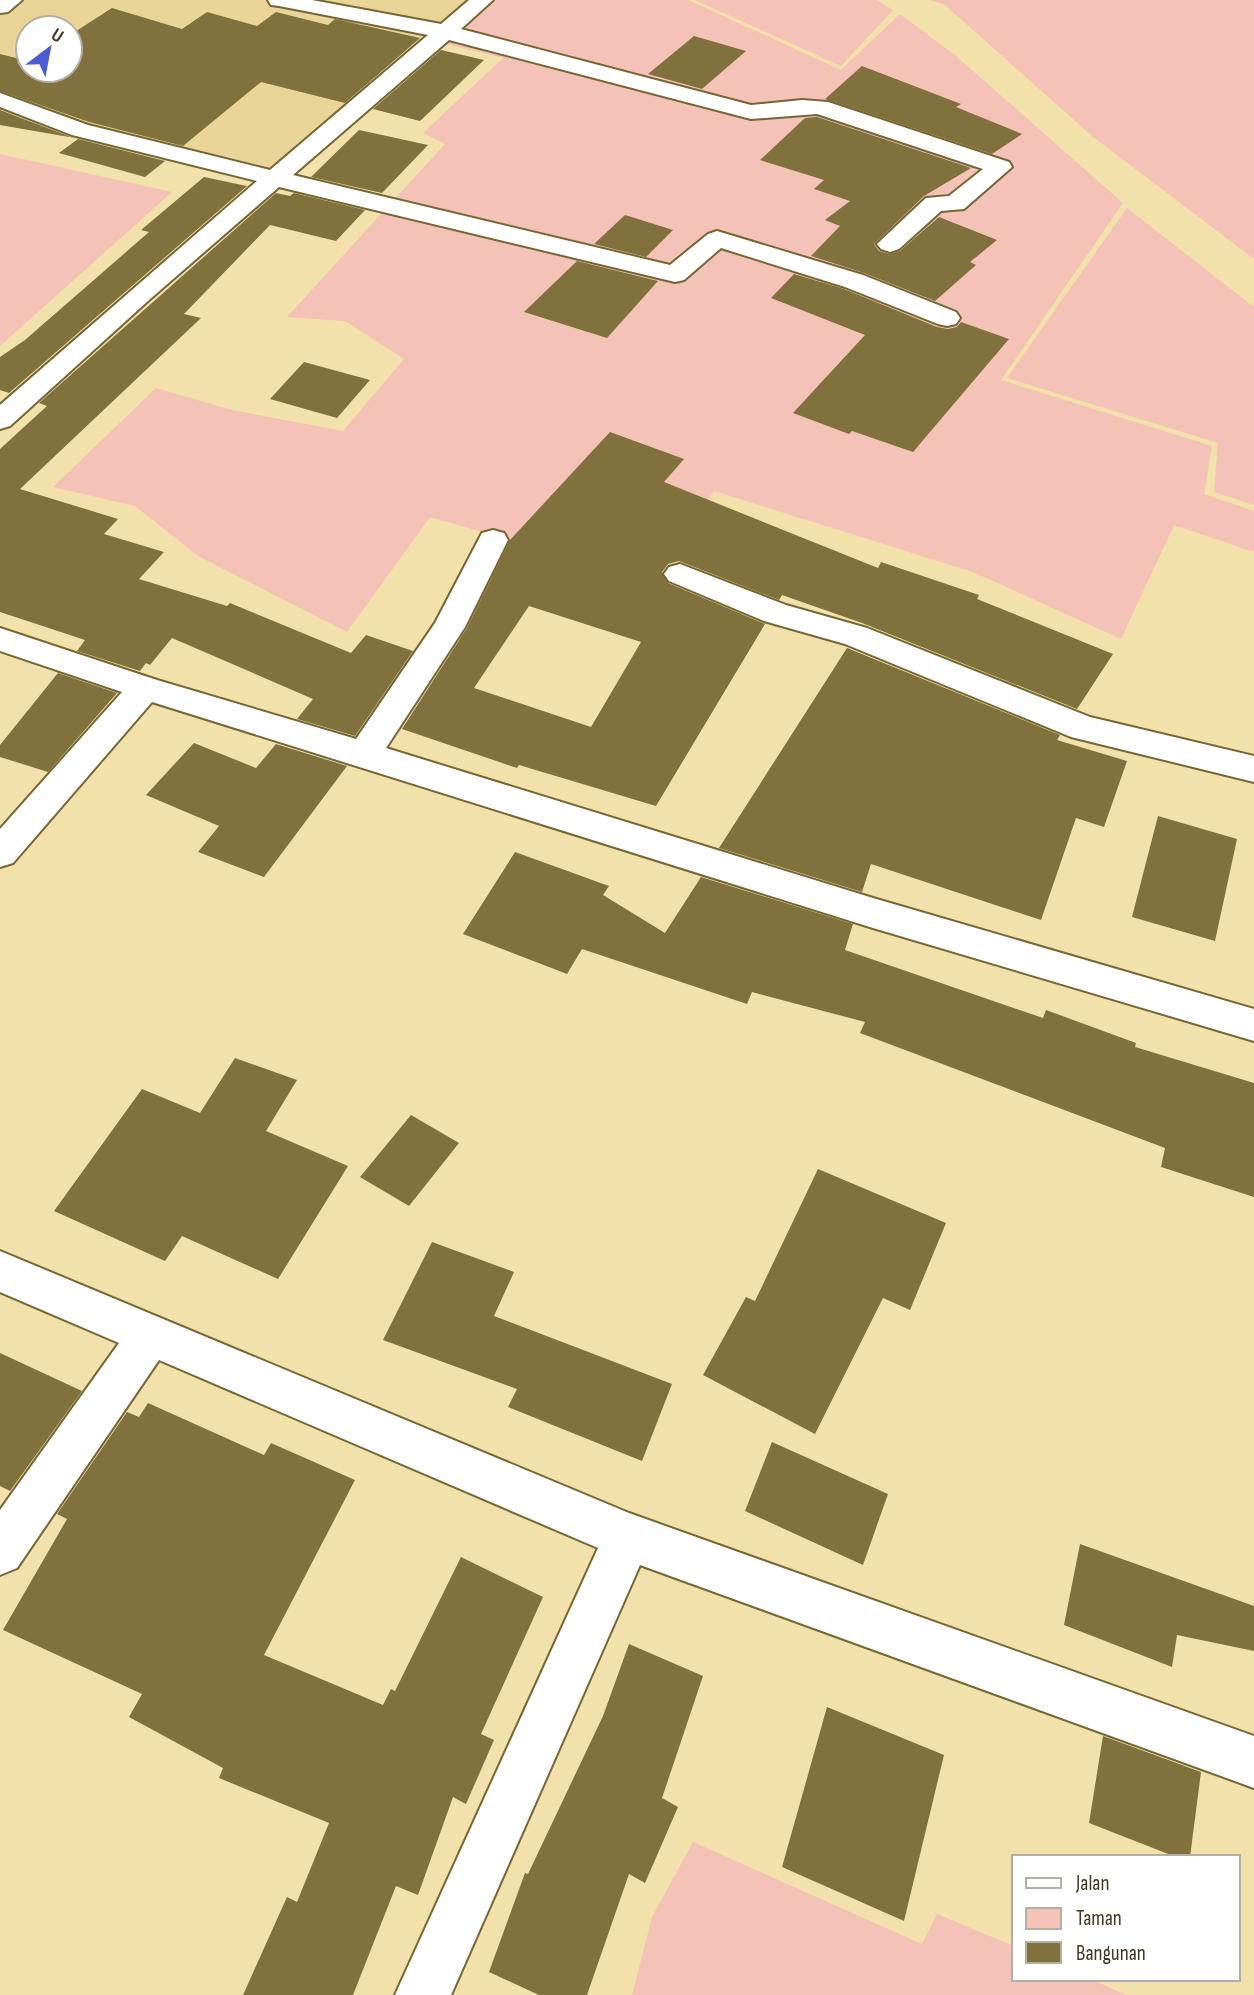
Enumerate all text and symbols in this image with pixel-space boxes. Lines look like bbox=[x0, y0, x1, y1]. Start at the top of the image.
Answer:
north arrow bbox=[14, 14, 84, 84]
text: U bbox=[47, 23, 68, 48]
legend bbox=[1012, 1855, 1240, 1981]
text: Jalan bbox=[1075, 1871, 1109, 1896]
text: Taman bbox=[1076, 1906, 1122, 1931]
text: Bangunan bbox=[1076, 1941, 1146, 1966]

